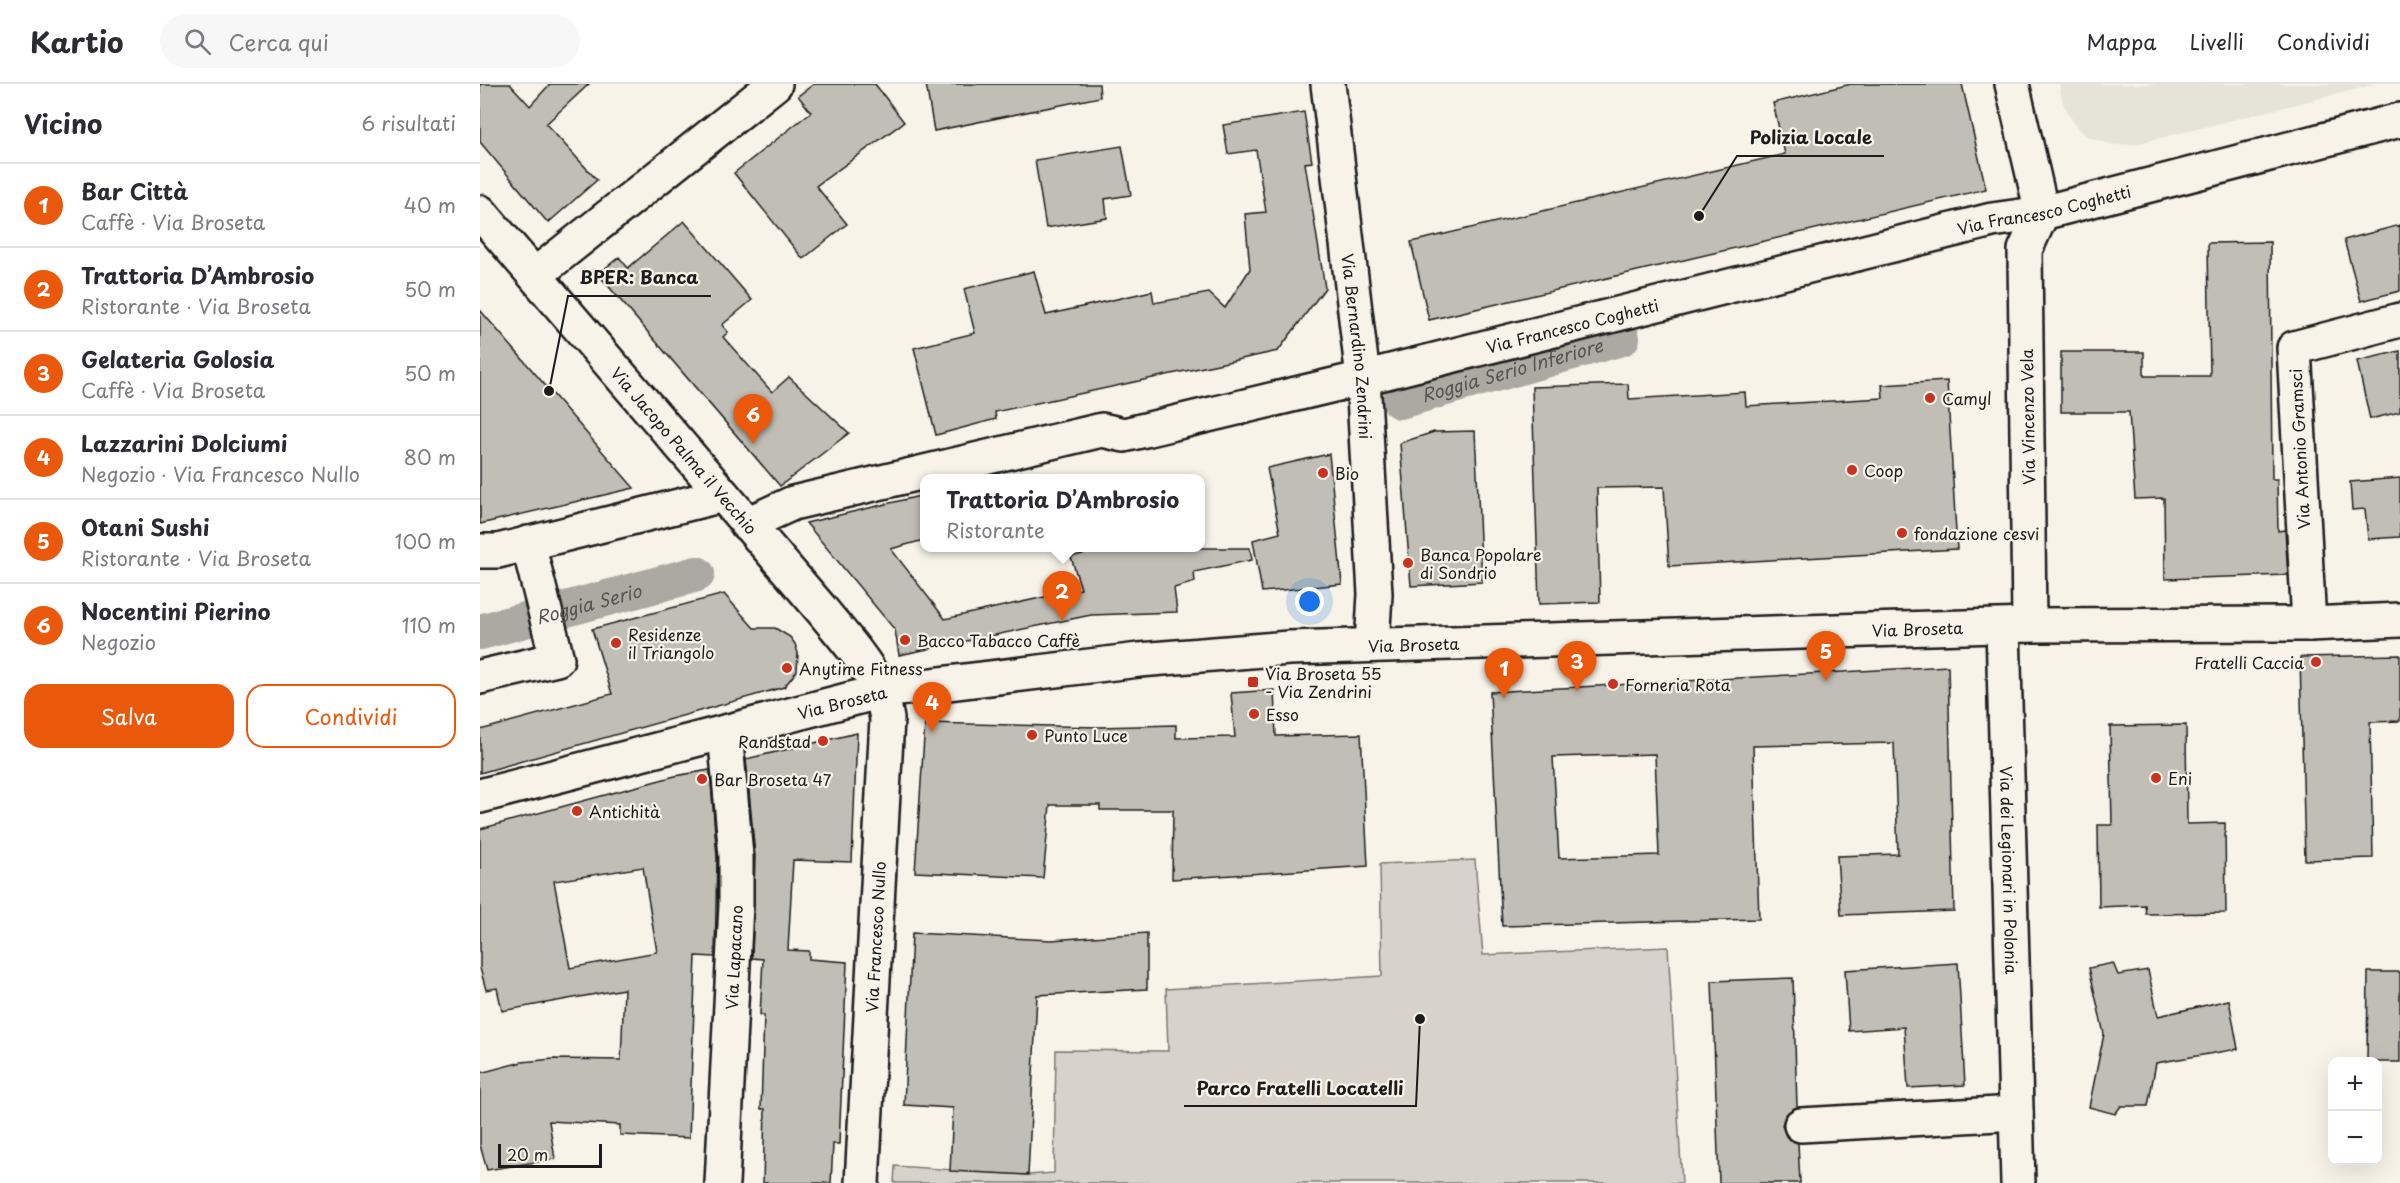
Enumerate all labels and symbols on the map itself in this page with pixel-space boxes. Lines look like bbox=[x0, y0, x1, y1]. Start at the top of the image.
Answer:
callout: Polizia Locale bbox=[1737, 120, 1884, 156]
text: Polizia Locale bbox=[1750, 123, 1872, 150]
street label: Via Francesco Coghetti bbox=[1955, 178, 2133, 240]
street label: Via Bernardino Zendrini bbox=[1336, 252, 1378, 440]
callout: BPER: Banca bbox=[568, 260, 711, 296]
text: BPER: Banca bbox=[580, 263, 699, 290]
street label: Via Francesco Coghetti bbox=[1483, 292, 1661, 359]
water label: Roggia Serio Inferiore bbox=[1418, 330, 1607, 408]
street label: Via Vincenzo Vela bbox=[2014, 348, 2040, 485]
street label: Via Jacopo Palma il Vecchio bbox=[606, 361, 763, 539]
street label: Via Antonio Gramsci bbox=[2283, 368, 2315, 530]
place label: Camyl bbox=[1942, 386, 1992, 410]
marker: Camyl bbox=[1923, 391, 1937, 405]
pin: 6 bbox=[734, 394, 772, 444]
place label: Coop bbox=[1864, 458, 1903, 482]
place label: Bio bbox=[1335, 461, 1359, 485]
marker: Coop bbox=[1845, 463, 1859, 477]
marker: Bio bbox=[1316, 466, 1330, 480]
place label: fondazione cesvi bbox=[1914, 521, 2040, 545]
marker: fondazione cesvi bbox=[1895, 526, 1909, 540]
place label: Banca Popolare di Sondrio bbox=[1420, 542, 1542, 584]
marker: Banca Popolare di Sondrio bbox=[1401, 556, 1415, 570]
pin: 2 bbox=[1042, 572, 1082, 621]
water label: Roggia Serio bbox=[533, 576, 645, 630]
your location bbox=[1295, 587, 1324, 616]
street label: Via Broseta bbox=[1871, 615, 1963, 642]
place label: Residenze il Triangolo bbox=[628, 622, 714, 664]
place label: Bacco Tabacco Caffè bbox=[917, 628, 1080, 652]
street label: Via Broseta bbox=[1368, 631, 1460, 658]
pin: 5 bbox=[1806, 632, 1846, 681]
marker: Bacco Tabacco Caffè bbox=[898, 633, 912, 647]
marker: Residenze il Triangolo bbox=[609, 636, 623, 650]
pin: 3 bbox=[1558, 642, 1596, 691]
pin: 1 bbox=[1484, 648, 1524, 698]
place label: Fratelli Caccia bbox=[2194, 650, 2304, 674]
marker: Fratelli Caccia bbox=[2309, 655, 2323, 669]
place label: Anytime Fitness bbox=[799, 656, 923, 680]
marker: Anytime Fitness bbox=[780, 661, 794, 675]
place label: Via Broseta 55 - Via Zendrini bbox=[1265, 661, 1381, 703]
place label: Forneria Rota bbox=[1625, 672, 1731, 696]
marker: Via Broseta 55 - Via Zendrini bbox=[1246, 675, 1260, 689]
marker: Forneria Rota bbox=[1606, 677, 1620, 691]
street label: Via Broseta bbox=[795, 679, 889, 725]
pin: 4 bbox=[912, 682, 952, 732]
place label: Esso bbox=[1266, 702, 1299, 726]
marker: Esso bbox=[1247, 707, 1261, 721]
place label: Punto Luce bbox=[1044, 723, 1128, 747]
marker: Punto Luce bbox=[1025, 728, 1039, 742]
place label: Randstad bbox=[738, 729, 811, 753]
marker: Randstad bbox=[816, 734, 830, 748]
street label: Via dei Legionari in Polonia bbox=[1995, 765, 2024, 975]
place label: Eni bbox=[2168, 766, 2192, 790]
place label: Bar Broseta 47 bbox=[714, 767, 832, 791]
marker: Eni bbox=[2149, 771, 2163, 785]
marker: Bar Broseta 47 bbox=[695, 772, 709, 786]
place label: Antichità bbox=[589, 799, 660, 823]
marker: Antichità bbox=[570, 804, 584, 818]
street label: Via Francesco Nullo bbox=[859, 861, 891, 1013]
street label: Via Lapacano bbox=[719, 904, 748, 1010]
callout: Parco Fratelli Locatelli bbox=[1184, 1070, 1416, 1106]
text: Parco Fratelli Locatelli bbox=[1196, 1074, 1404, 1101]
scale bar bbox=[498, 1141, 602, 1168]

